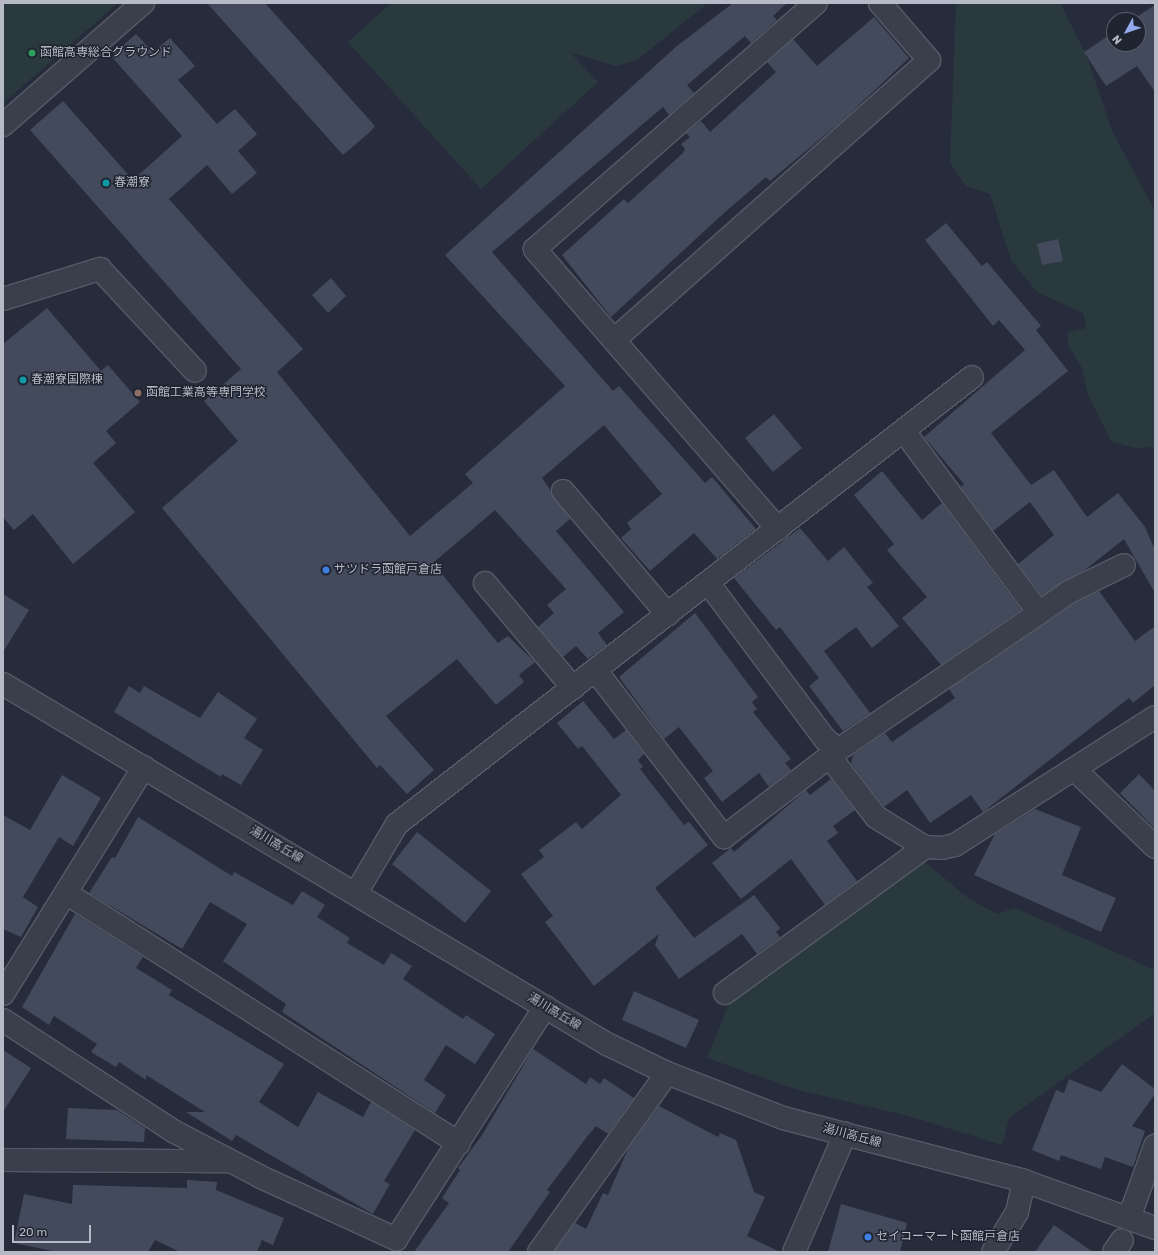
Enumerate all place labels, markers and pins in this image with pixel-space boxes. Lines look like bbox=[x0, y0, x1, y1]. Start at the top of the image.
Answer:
place label: 函館高専総合グラウンド bbox=[40, 46, 172, 60]
marker: 函館高専総合グラウンド bbox=[27, 48, 37, 58]
place label: 春潮寮 bbox=[114, 176, 150, 190]
marker: 春潮寮 bbox=[101, 178, 111, 188]
place label: 春潮寮国際棟 bbox=[31, 373, 103, 387]
marker: 春潮寮国際棟 bbox=[18, 375, 28, 385]
place label: 函館工業高等専門学校 bbox=[146, 386, 266, 400]
marker: 函館工業高等専門学校 bbox=[133, 388, 143, 398]
place label: サツドラ函館戸倉店 bbox=[334, 563, 442, 577]
marker: サツドラ函館戸倉店 bbox=[321, 565, 331, 575]
place label: セイコーマート函館戸倉店 bbox=[876, 1230, 1020, 1244]
marker: セイコーマート函館戸倉店 bbox=[863, 1232, 873, 1242]

